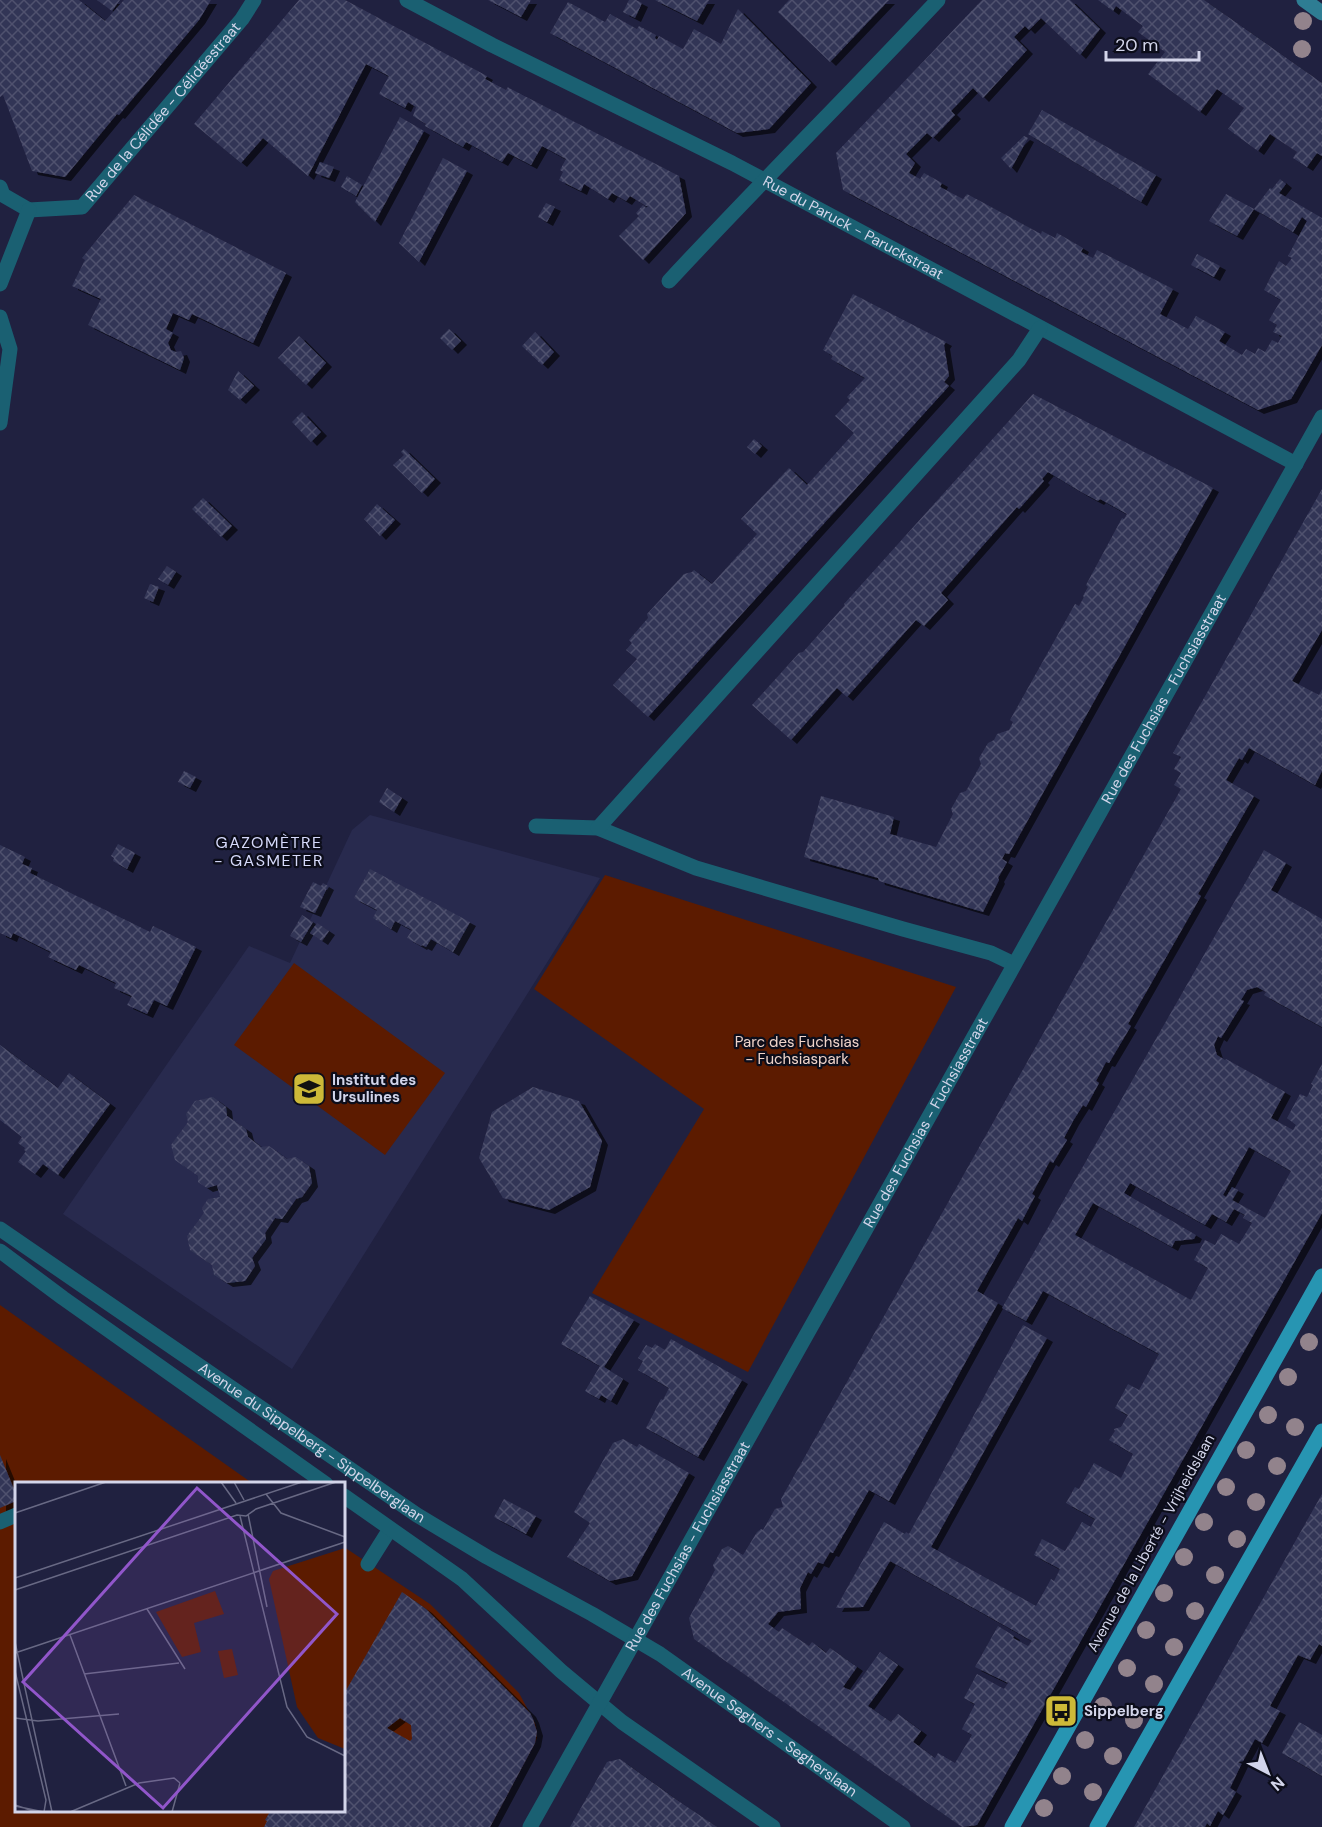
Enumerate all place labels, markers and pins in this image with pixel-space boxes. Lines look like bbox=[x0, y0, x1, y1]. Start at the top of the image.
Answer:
place label: Institut des Ursulines bbox=[332, 1070, 416, 1107]
school or university icon: Institut des Ursulines bbox=[291, 1071, 327, 1107]
bus stop icon: Sippelberg bbox=[1043, 1693, 1079, 1729]
place label: Sippelberg bbox=[1084, 1701, 1164, 1721]

